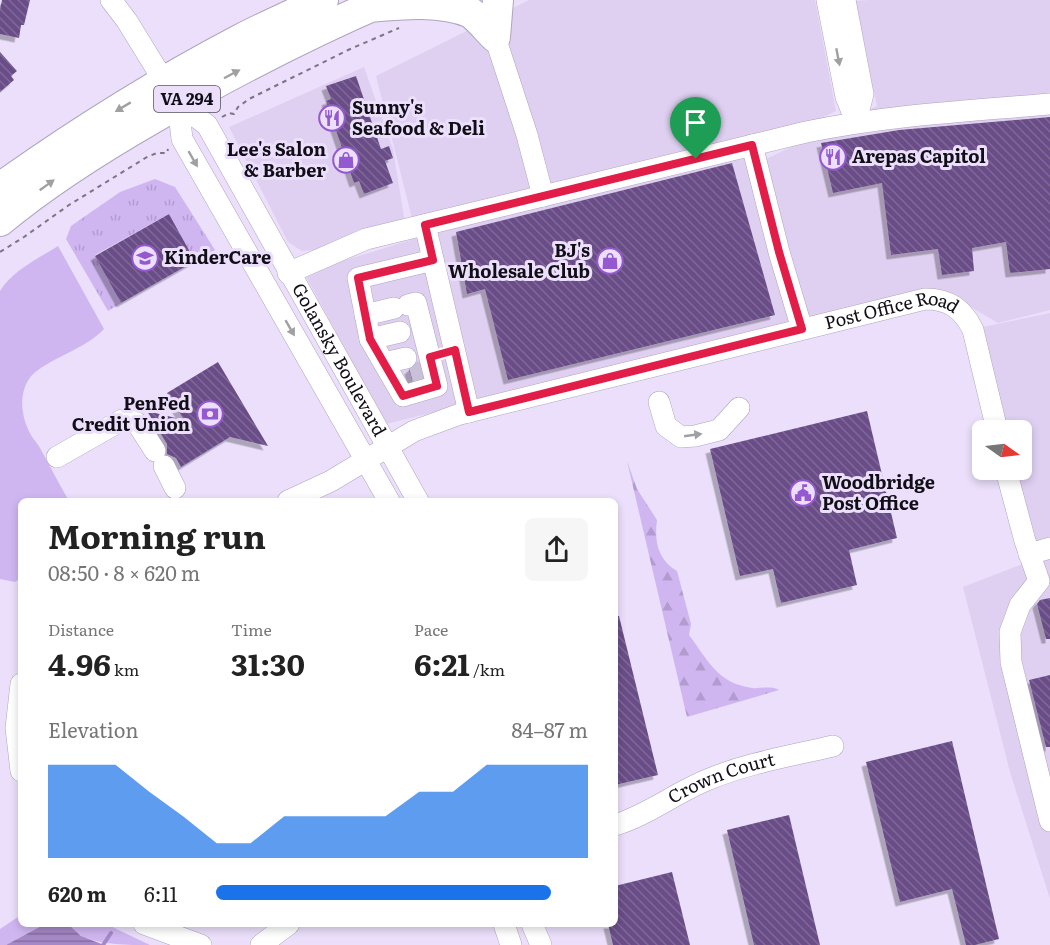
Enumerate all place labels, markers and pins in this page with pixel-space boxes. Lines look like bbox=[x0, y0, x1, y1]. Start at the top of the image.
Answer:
place label: Sunny's Seafood & Deli bbox=[352, 93, 485, 141]
pin bbox=[670, 97, 721, 159]
restaurant icon: Sunny's Seafood & Deli bbox=[317, 103, 347, 133]
place label: Lee's Salon & Barber bbox=[227, 135, 326, 183]
restaurant icon: Arepas Capitol bbox=[818, 142, 848, 172]
place label: Arepas Capitol bbox=[852, 142, 986, 169]
shop icon: Lee's Salon & Barber bbox=[331, 145, 361, 175]
place label: BJ's Wholesale Club bbox=[448, 236, 590, 284]
school or university icon: KinderCare bbox=[130, 243, 160, 273]
place label: KinderCare bbox=[164, 243, 271, 270]
shop icon: BJ's Wholesale Club bbox=[595, 246, 625, 276]
place label: PenFed Credit Union bbox=[72, 389, 190, 437]
bank icon: PenFed Credit Union bbox=[195, 399, 225, 429]
place label: Woodbridge Post Office bbox=[822, 468, 935, 516]
public building icon: Woodbridge Post Office bbox=[788, 478, 818, 508]

